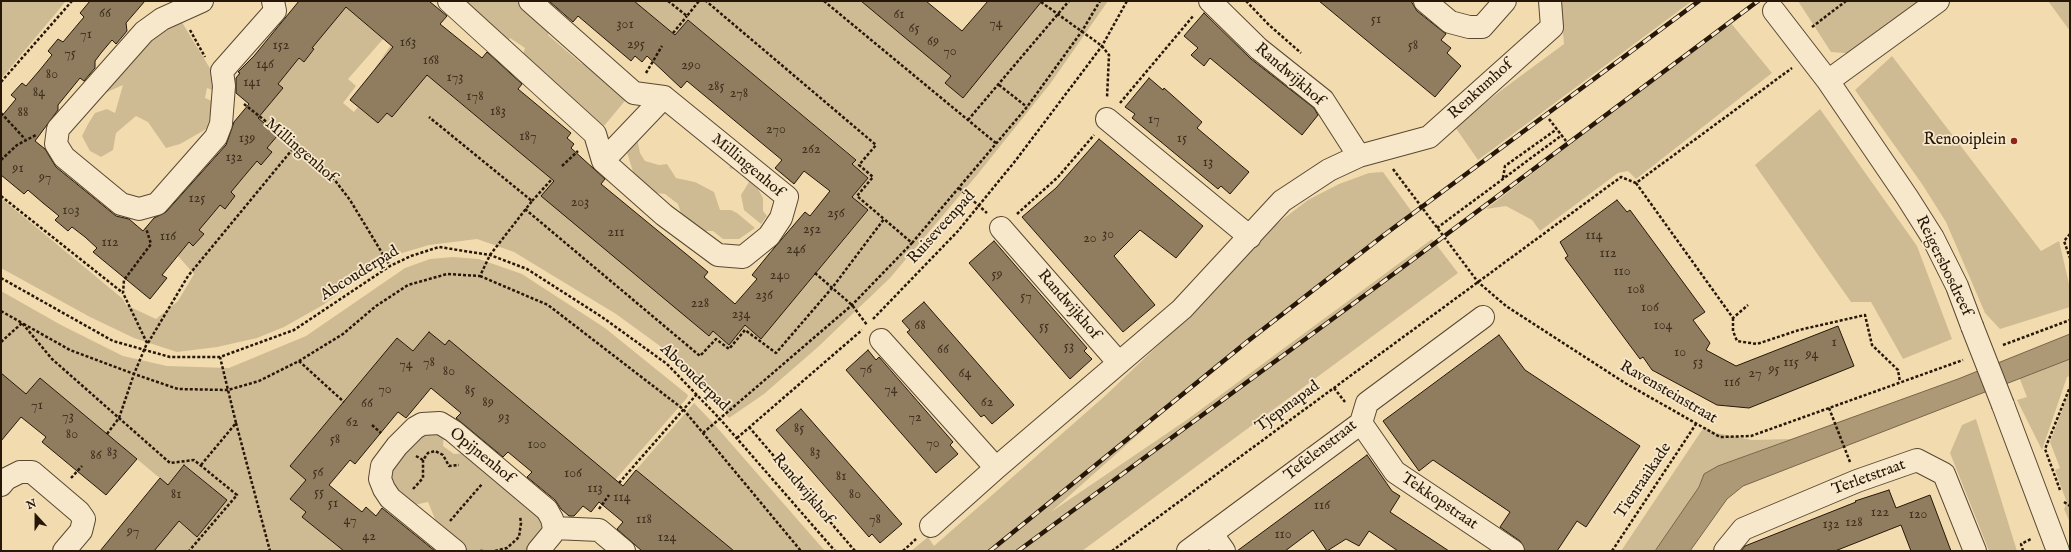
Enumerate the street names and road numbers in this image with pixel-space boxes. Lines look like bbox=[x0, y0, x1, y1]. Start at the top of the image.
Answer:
street label: Randwijkhof bbox=[1250, 40, 1328, 110]
street label: Renkumhof bbox=[1445, 56, 1517, 124]
street label: Millingenhof bbox=[260, 115, 340, 187]
street label: Millingenhof bbox=[707, 130, 787, 202]
street label: Ruiseveenpad bbox=[904, 187, 980, 269]
street label: Reigersbosdreef bbox=[1910, 213, 1976, 319]
street label: Abcouderpad bbox=[317, 242, 403, 306]
street label: Randwijkhof bbox=[1033, 266, 1103, 344]
street label: Abcouderpad bbox=[655, 340, 733, 416]
street label: Ravensteinstraat bbox=[1616, 357, 1720, 429]
street label: Tjepmapad bbox=[1252, 377, 1324, 437]
street label: Tefelenstraat bbox=[1281, 417, 1361, 485]
street label: Opijnenhof bbox=[445, 424, 517, 488]
street label: Tienraaikade bbox=[1612, 440, 1676, 522]
street label: Randwijkhof bbox=[767, 450, 837, 528]
street label: Terletstraat bbox=[1830, 456, 1908, 500]
street label: Tekkopstraat bbox=[1397, 469, 1481, 535]

